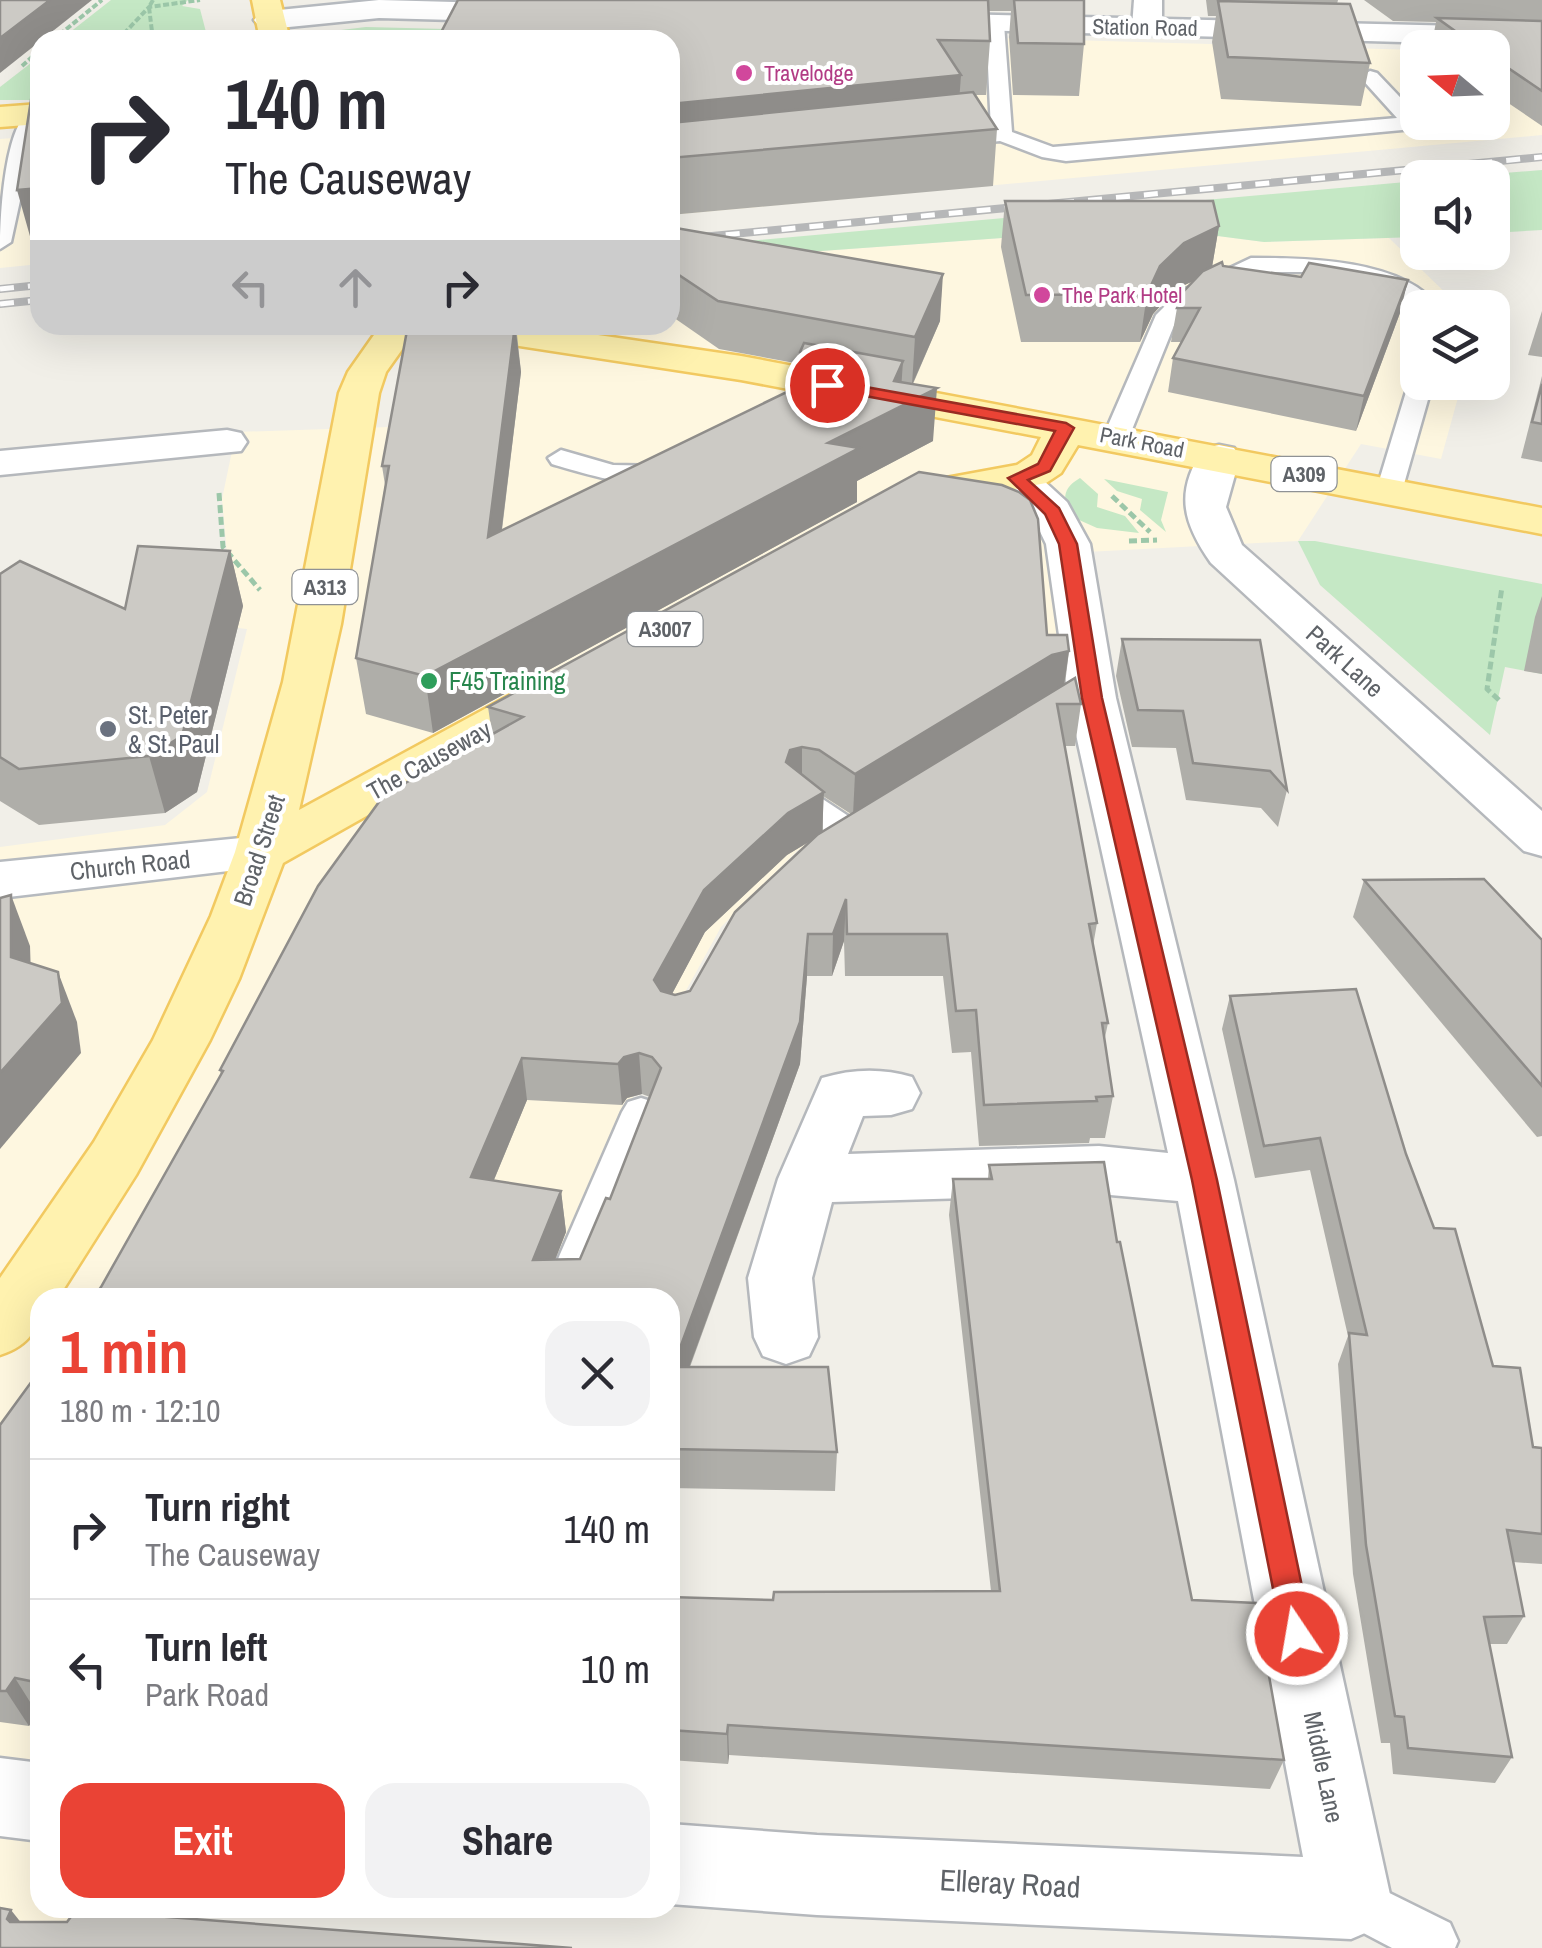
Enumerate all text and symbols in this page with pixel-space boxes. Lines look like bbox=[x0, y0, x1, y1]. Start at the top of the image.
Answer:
street label: Station Road bbox=[1092, 11, 1198, 43]
north arrow bbox=[1400, 30, 1510, 140]
map controls bbox=[1400, 30, 1510, 400]
text: 140 m bbox=[225, 57, 388, 151]
place label: Travelodge bbox=[764, 58, 854, 88]
marker: Travelodge bbox=[733, 62, 755, 84]
icon: right bbox=[60, 70, 190, 200]
text: The Causeway bbox=[225, 147, 471, 208]
button: sound bbox=[1400, 160, 1510, 270]
icon: left bbox=[223, 260, 278, 315]
icon: ahead bbox=[328, 260, 383, 315]
icon: right bbox=[433, 260, 488, 315]
place label: The Park Hotel bbox=[1062, 280, 1182, 310]
marker: The Park Hotel bbox=[1031, 284, 1053, 306]
button: layers bbox=[1400, 290, 1510, 400]
pin bbox=[785, 343, 870, 428]
icon: arrive bbox=[800, 358, 855, 413]
street label: Park Road bbox=[1097, 419, 1187, 465]
road number: A309 bbox=[1272, 457, 1336, 491]
road number: A313 bbox=[292, 570, 358, 604]
road number: A3007 bbox=[628, 612, 702, 646]
street label: Park Lane bbox=[1299, 617, 1391, 705]
place label: F45 Training bbox=[449, 664, 566, 698]
marker: F45 Training bbox=[418, 670, 440, 692]
place label: St. Peter & St. Paul bbox=[128, 698, 219, 761]
street label: The Causeway bbox=[361, 712, 498, 808]
marker: St. Peter & St. Paul bbox=[97, 718, 119, 740]
street label: Broad Street bbox=[225, 790, 293, 910]
street label: Church Road bbox=[68, 842, 192, 888]
text: 1 min bbox=[60, 1311, 189, 1392]
button: close bbox=[545, 1321, 650, 1426]
text: 180 m · 12:10 bbox=[60, 1389, 220, 1432]
text: Turn right bbox=[145, 1482, 290, 1533]
icon: right bbox=[60, 1502, 115, 1557]
text: 140 m bbox=[563, 1504, 650, 1555]
text: The Causeway bbox=[145, 1533, 320, 1576]
position arrow bbox=[1245, 1582, 1349, 1686]
text: Turn left bbox=[145, 1622, 267, 1673]
icon: left bbox=[60, 1642, 115, 1697]
text: 10 m bbox=[581, 1644, 650, 1695]
text: Park Road bbox=[145, 1673, 269, 1716]
street label: Middle Lane bbox=[1296, 1708, 1352, 1826]
button: Exit bbox=[60, 1783, 345, 1898]
button: Share bbox=[365, 1783, 650, 1898]
street label: Elleray Road bbox=[939, 1859, 1081, 1907]

